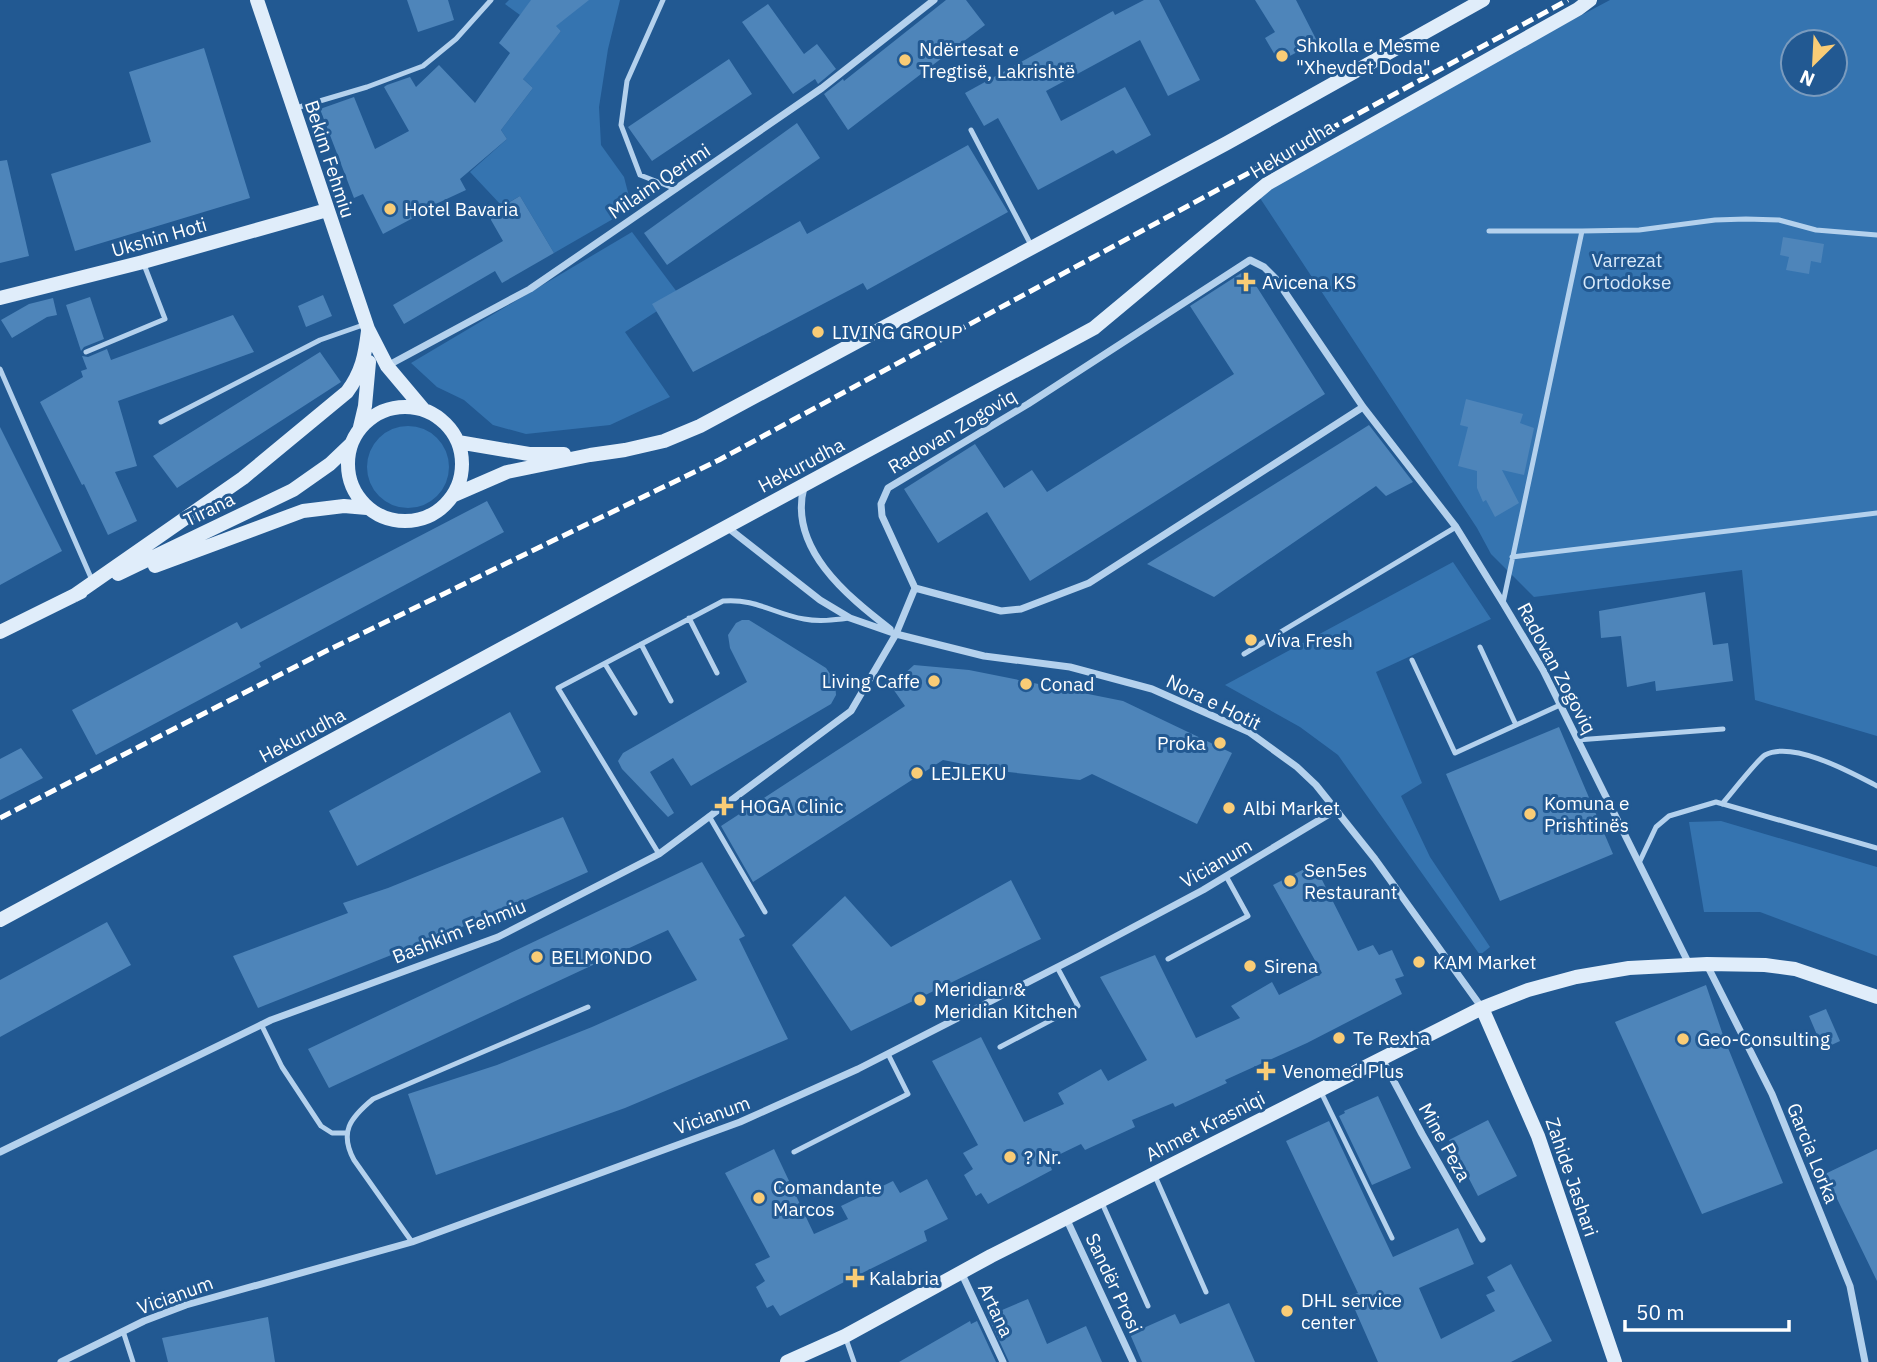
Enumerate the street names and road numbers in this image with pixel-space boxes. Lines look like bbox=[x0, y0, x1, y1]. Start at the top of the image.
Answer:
street label: Bekim Fehmiu bbox=[300, 97, 360, 221]
street label: Hekurudha bbox=[1245, 114, 1339, 184]
street label: Milaim Qerimi bbox=[603, 138, 715, 224]
street label: Ukshin Hoti bbox=[108, 212, 210, 262]
street label: Radovan Zogoviq bbox=[884, 383, 1020, 479]
street label: Hekurudha bbox=[754, 432, 848, 498]
street label: Tirana bbox=[180, 486, 238, 532]
street label: Radovan Zogoviq bbox=[1512, 598, 1602, 738]
street label: Nora e Hotit bbox=[1163, 669, 1265, 735]
street label: Hekurudha bbox=[255, 702, 349, 768]
street label: Vicianum bbox=[1176, 833, 1256, 893]
street label: Bashkim Fehmiu bbox=[389, 893, 529, 969]
street label: Ahmet Krasniqi bbox=[1141, 1086, 1269, 1166]
street label: Vicianum bbox=[671, 1090, 753, 1140]
street label: Mine Peza bbox=[1414, 1098, 1476, 1186]
street label: Garcia Lorka bbox=[1782, 1099, 1844, 1207]
street label: Zahide Jashari bbox=[1540, 1114, 1604, 1240]
street label: Sandër Prosi bbox=[1080, 1229, 1148, 1337]
street label: Vicianum bbox=[134, 1270, 216, 1320]
street label: Artana bbox=[973, 1279, 1019, 1341]

